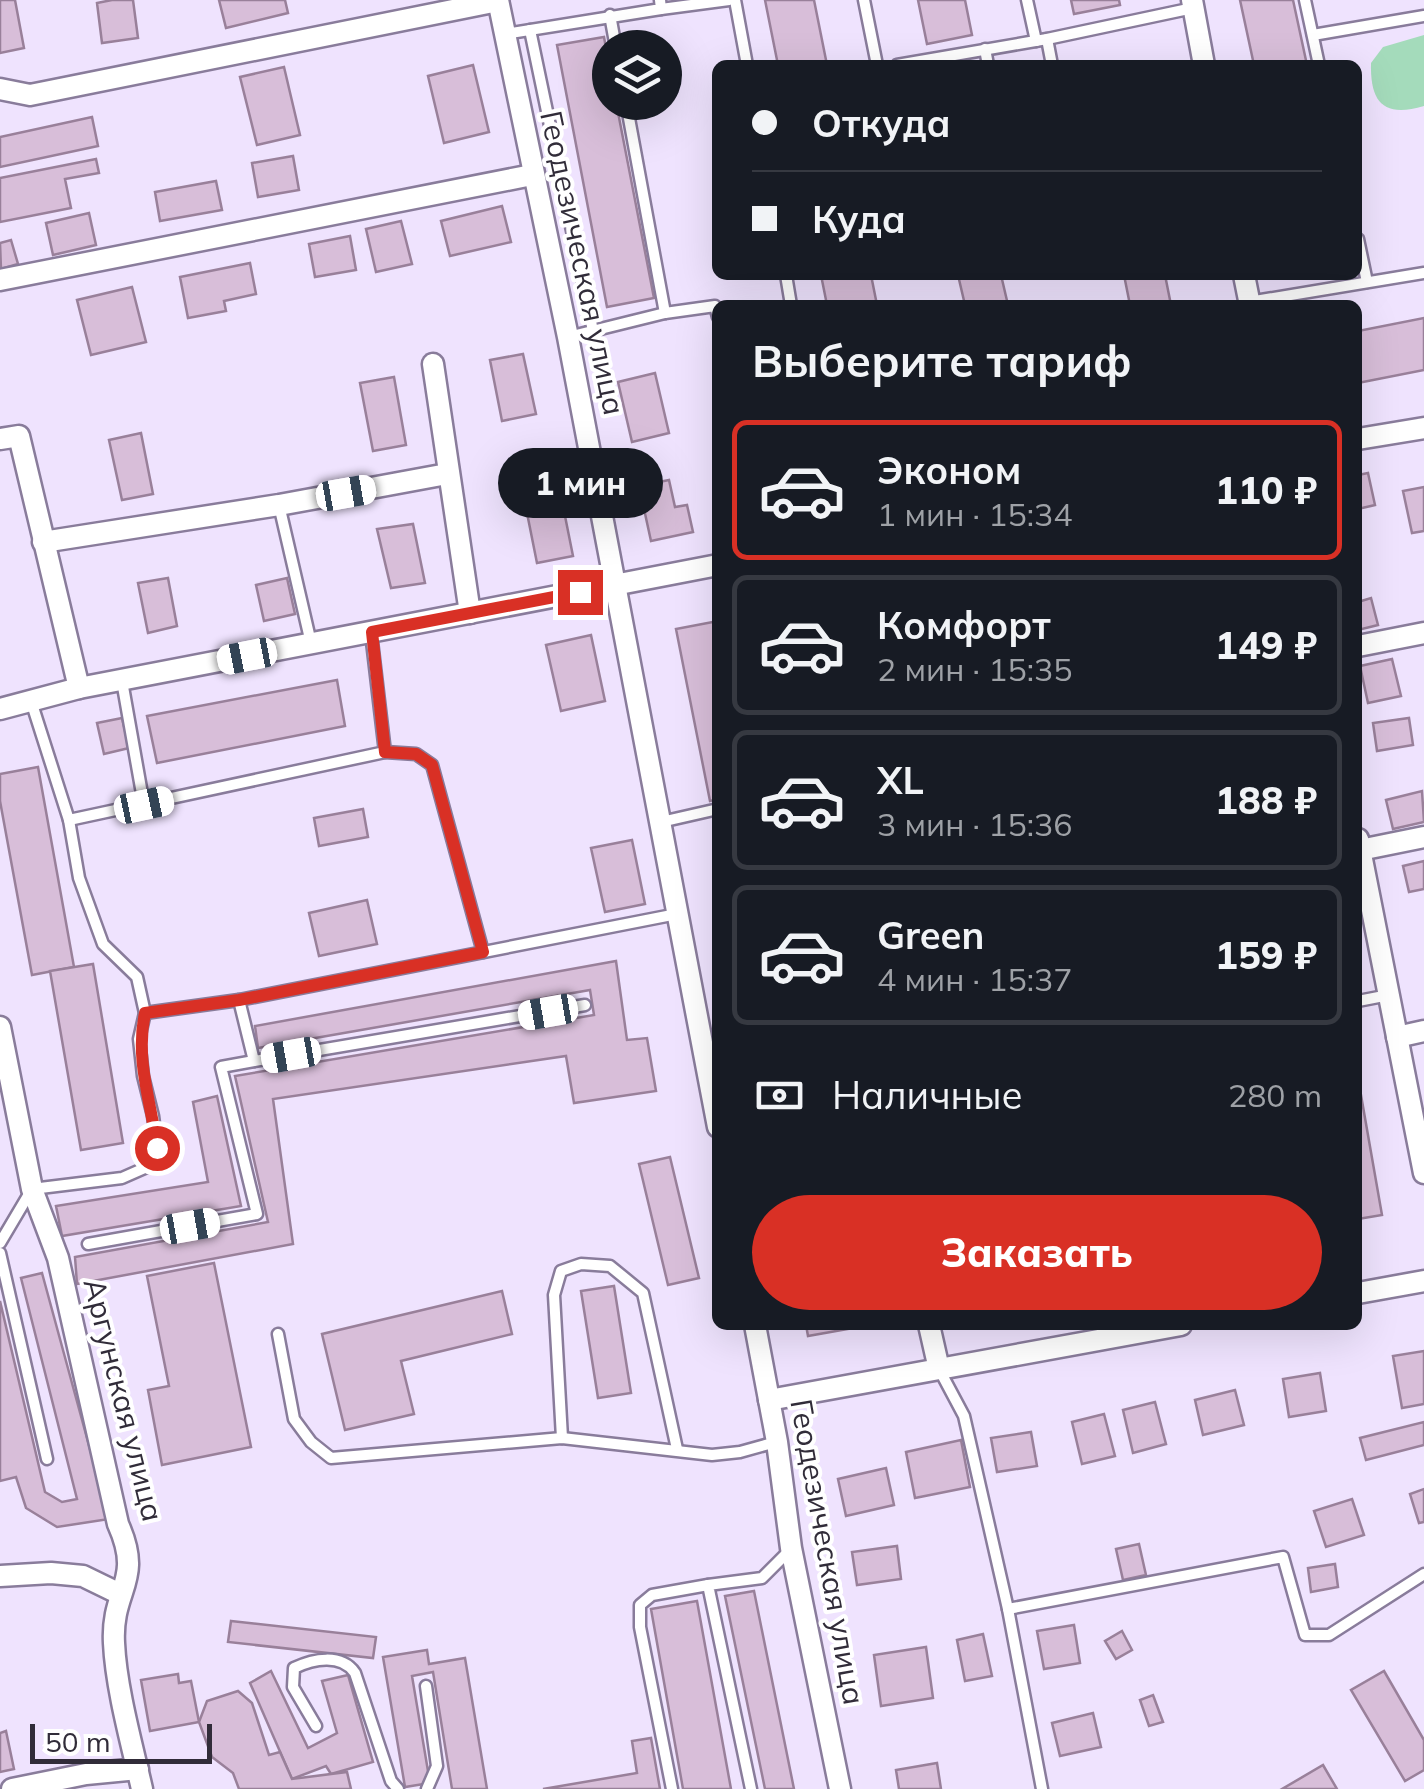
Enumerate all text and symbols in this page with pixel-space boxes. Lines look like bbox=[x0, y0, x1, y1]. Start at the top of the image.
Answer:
map controls bbox=[592, 30, 682, 120]
button: layers bbox=[592, 30, 682, 120]
text: Откуда bbox=[812, 99, 951, 147]
street label: Геодезическая улица bbox=[532, 107, 634, 418]
text: Куда bbox=[812, 195, 906, 243]
text: Выберите тариф bbox=[752, 332, 1132, 388]
icon: car bbox=[757, 445, 847, 535]
text: Эконом bbox=[877, 446, 1021, 494]
callout: 1 мин bbox=[498, 447, 662, 517]
text: 1 мин bbox=[535, 463, 626, 503]
text: 110 ₽ bbox=[1215, 466, 1317, 514]
car bbox=[314, 473, 378, 513]
text: 1 мин · 15:34 bbox=[877, 494, 1072, 534]
route end bbox=[558, 570, 603, 615]
icon: car bbox=[757, 600, 847, 690]
text: Комфорт bbox=[877, 601, 1051, 649]
text: 149 ₽ bbox=[1215, 621, 1317, 669]
car bbox=[215, 636, 279, 676]
text: 2 мин · 15:35 bbox=[877, 649, 1072, 689]
icon: car bbox=[757, 755, 847, 845]
text: XL bbox=[877, 756, 924, 804]
text: 188 ₽ bbox=[1215, 776, 1317, 824]
car bbox=[112, 784, 176, 826]
text: 3 мин · 15:36 bbox=[877, 804, 1072, 844]
icon: car bbox=[757, 910, 847, 1000]
text: Green bbox=[877, 911, 984, 959]
text: 159 ₽ bbox=[1215, 931, 1317, 979]
text: 4 мин · 15:37 bbox=[877, 959, 1072, 999]
car bbox=[516, 992, 580, 1032]
car bbox=[259, 1035, 323, 1075]
icon: cash bbox=[752, 1068, 807, 1123]
text: Наличные bbox=[832, 1071, 1023, 1119]
text: 280 m bbox=[1228, 1075, 1322, 1115]
route start bbox=[135, 1126, 180, 1171]
button: Заказать bbox=[752, 1195, 1322, 1310]
car bbox=[158, 1206, 222, 1246]
street label: Аргунская улица bbox=[75, 1274, 173, 1525]
street label: Геодезическая улица bbox=[782, 1396, 874, 1708]
scale bar bbox=[30, 1719, 212, 1764]
text: 50 m bbox=[45, 1724, 111, 1759]

